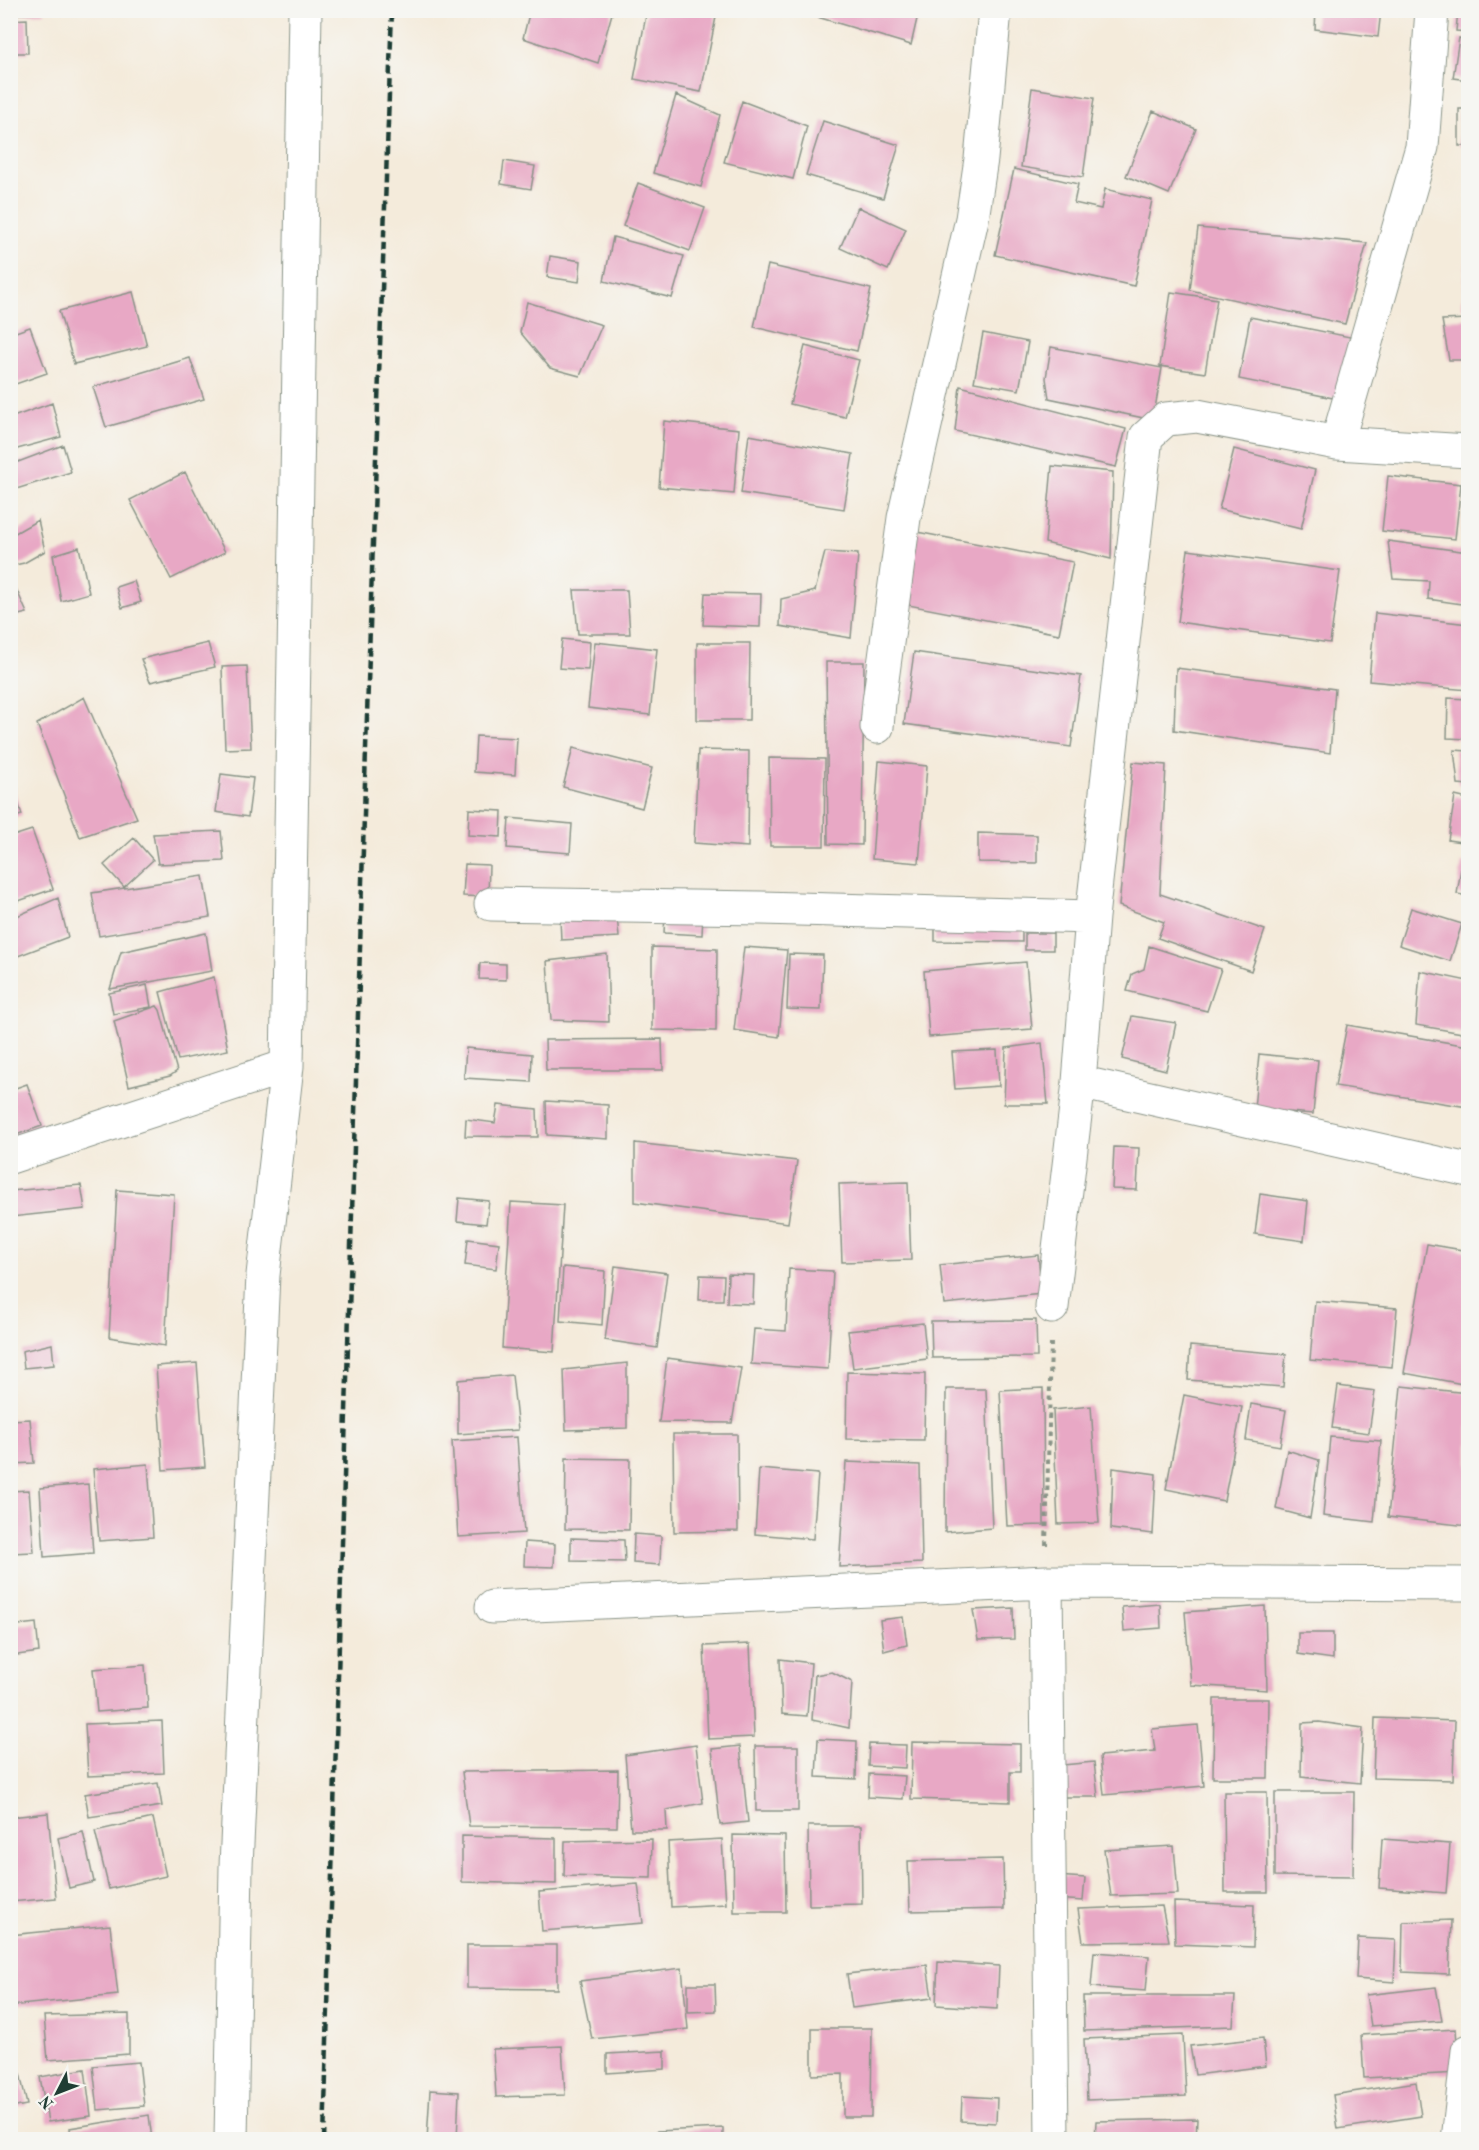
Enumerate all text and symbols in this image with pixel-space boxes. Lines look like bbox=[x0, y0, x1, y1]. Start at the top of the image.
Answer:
north arrow bbox=[27, 2063, 87, 2123]
text: N bbox=[37, 2091, 57, 2112]

